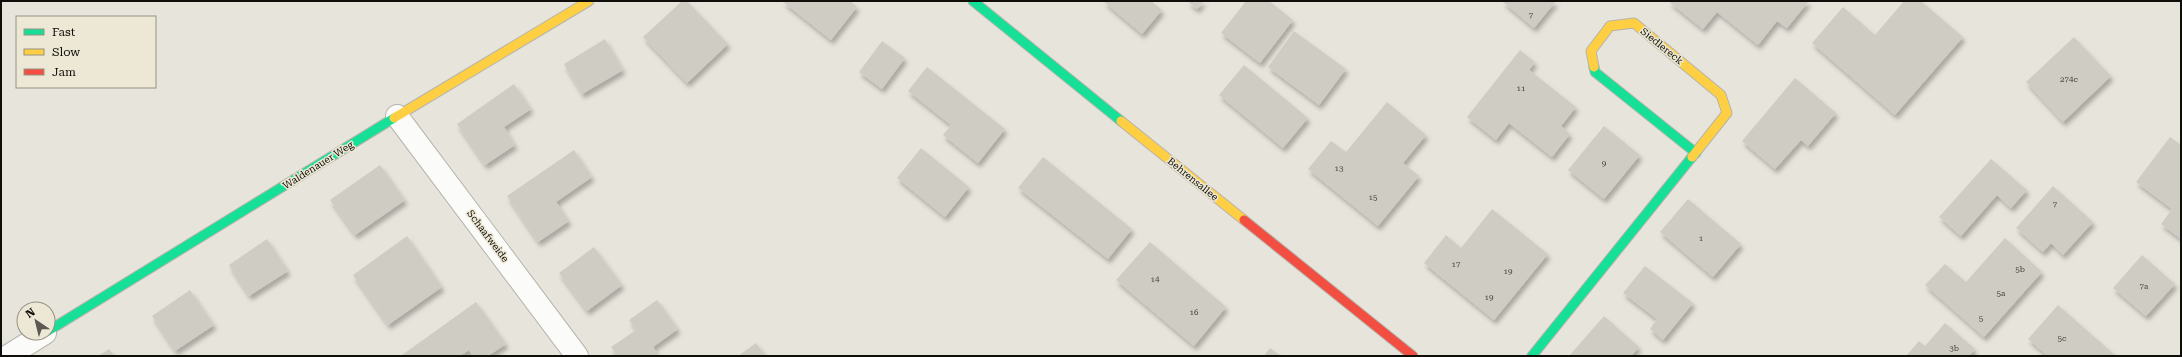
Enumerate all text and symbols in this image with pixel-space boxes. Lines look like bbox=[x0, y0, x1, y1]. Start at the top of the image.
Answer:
house number: 7 bbox=[1529, 11, 1534, 20]
legend bbox=[16, 16, 156, 88]
text: Fast bbox=[52, 25, 76, 39]
street label: Siedlereck bbox=[1639, 26, 1686, 67]
text: Slow bbox=[52, 45, 80, 59]
text: Jam bbox=[52, 65, 76, 79]
house number: 274c bbox=[2060, 75, 2078, 84]
house number: 11 bbox=[1517, 84, 1526, 93]
street label: Waldenauer Weg bbox=[281, 139, 356, 191]
street label: Behrensallee bbox=[1165, 155, 1221, 203]
house number: 9 bbox=[1602, 159, 1607, 168]
house number: 13 bbox=[1335, 164, 1344, 173]
house number: 15 bbox=[1369, 193, 1378, 202]
house number: 7 bbox=[2053, 200, 2058, 209]
street label: Schaafweide bbox=[465, 208, 511, 264]
house number: 1 bbox=[1699, 234, 1704, 243]
house number: 17 bbox=[1452, 260, 1461, 269]
house number: 5b bbox=[2015, 265, 2025, 274]
house number: 19 bbox=[1504, 267, 1513, 276]
house number: 14 bbox=[1151, 275, 1160, 284]
house number: 7a bbox=[2140, 282, 2149, 291]
house number: 5a bbox=[1997, 289, 2006, 298]
house number: 19 bbox=[1485, 293, 1494, 302]
north arrow bbox=[16, 301, 56, 341]
text: N bbox=[23, 305, 38, 321]
house number: 16 bbox=[1190, 308, 1199, 317]
house number: 5 bbox=[1979, 314, 1984, 323]
house number: 5c bbox=[2058, 334, 2067, 343]
house number: 3b bbox=[1949, 344, 1959, 353]

